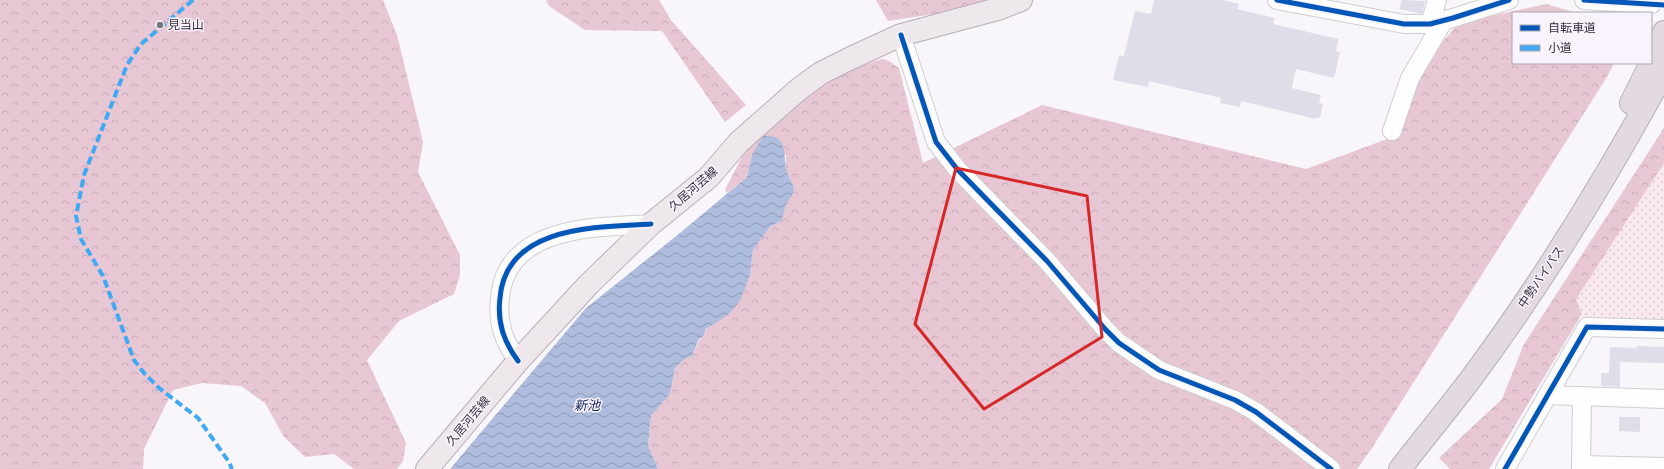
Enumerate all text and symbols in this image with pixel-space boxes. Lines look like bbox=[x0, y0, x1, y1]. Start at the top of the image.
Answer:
legend bbox=[1512, 12, 1652, 64]
place label: 見当山 bbox=[168, 17, 204, 31]
marker: 見当山 bbox=[155, 20, 165, 30]
text: 自転車道 bbox=[1548, 20, 1596, 34]
text: 小道 bbox=[1548, 40, 1572, 54]
street label: 久居河芸線 bbox=[665, 163, 720, 213]
street label: 中勢バイパス bbox=[1514, 243, 1566, 310]
street label: 久居河芸線 bbox=[443, 393, 492, 448]
water label: 新池 bbox=[574, 397, 602, 413]

